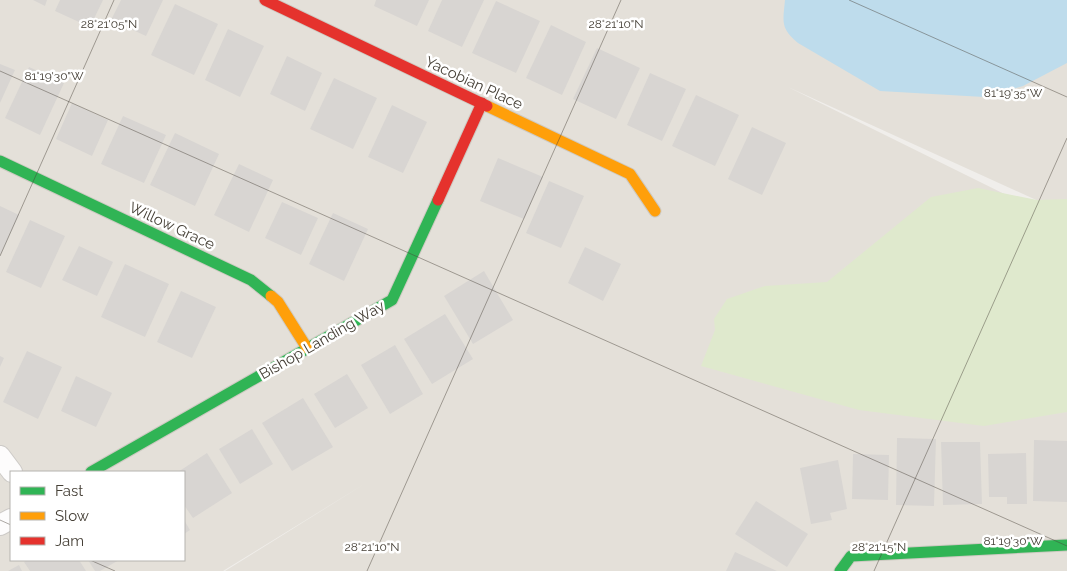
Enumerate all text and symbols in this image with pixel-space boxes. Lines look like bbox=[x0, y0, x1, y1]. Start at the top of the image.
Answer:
text: 28°21'05"N bbox=[81, 17, 137, 31]
text: 28°21'10"N bbox=[588, 17, 644, 31]
street label: Yacobian Place bbox=[422, 53, 526, 114]
text: 81°19'30"W bbox=[24, 69, 84, 83]
text: 81°19'35"W bbox=[984, 86, 1043, 100]
street label: Willow Grace bbox=[126, 198, 218, 254]
street label: Bishop Landing Way bbox=[256, 297, 388, 383]
legend bbox=[10, 471, 185, 561]
text: Fast bbox=[55, 482, 83, 500]
text: Slow bbox=[55, 507, 89, 525]
text: Jam bbox=[55, 532, 84, 550]
text: 81°19'30"W bbox=[983, 534, 1043, 548]
text: 28°21'10"N bbox=[344, 540, 400, 554]
text: 28°21'15"N bbox=[852, 540, 906, 554]

